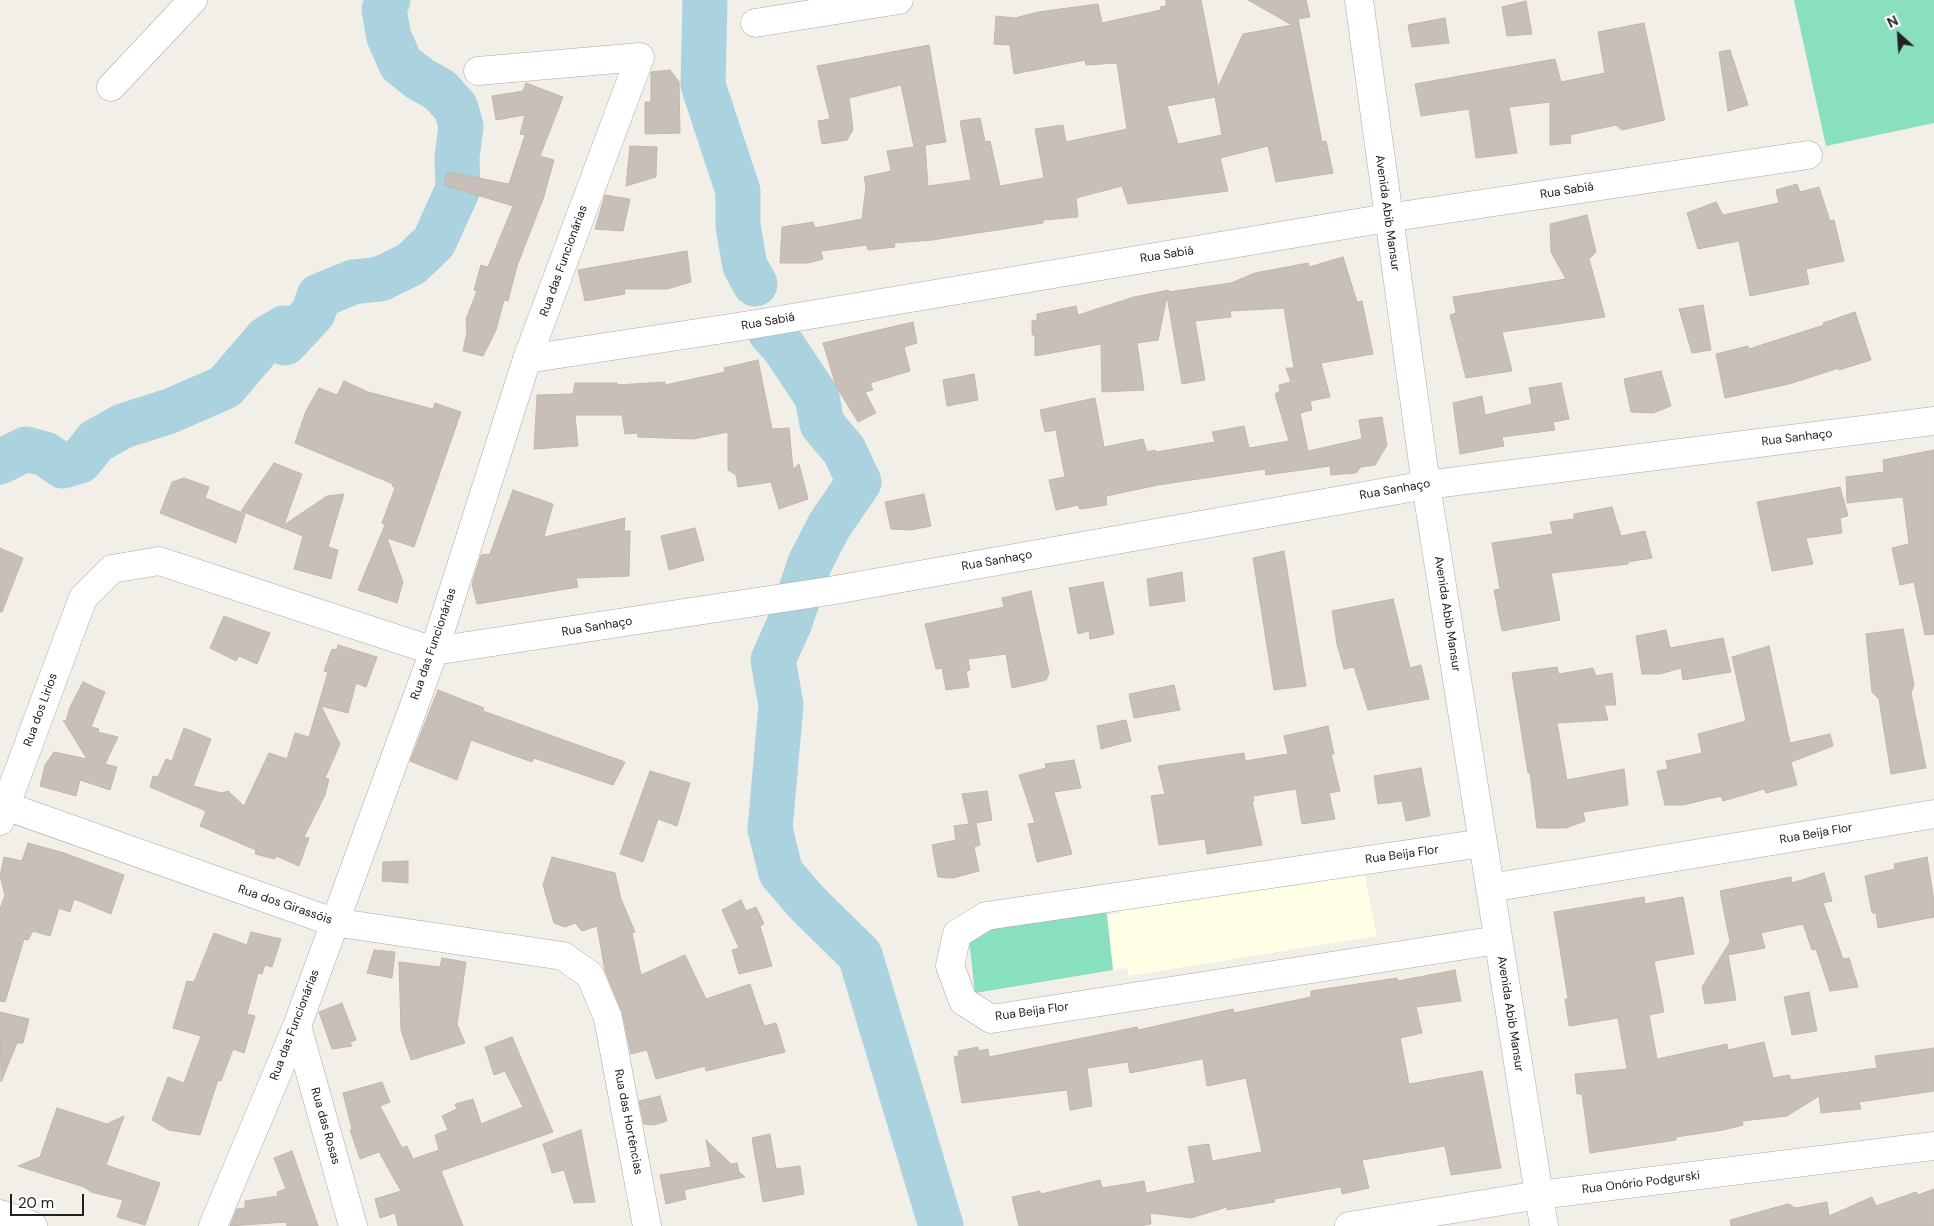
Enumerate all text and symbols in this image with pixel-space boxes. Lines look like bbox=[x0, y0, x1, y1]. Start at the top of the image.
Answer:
north arrow bbox=[1874, 10, 1924, 60]
text: N bbox=[1884, 11, 1901, 32]
street label: Avenida Abib Mansur bbox=[1372, 154, 1402, 272]
street label: Rua Sabiá bbox=[1539, 180, 1595, 202]
street label: Rua das Funcionárias bbox=[537, 203, 591, 319]
street label: Rua Sabiá bbox=[1139, 244, 1195, 266]
street label: Rua Sabiá bbox=[740, 310, 796, 334]
street label: Rua Sanhaço bbox=[1761, 426, 1833, 450]
street label: Rua Sanhaço bbox=[1359, 477, 1431, 503]
street label: Rua Sanhaço bbox=[961, 548, 1033, 574]
street label: Avenida Abib Mansur bbox=[1431, 555, 1463, 673]
street label: Rua das Funcionárias bbox=[408, 586, 460, 702]
street label: Rua Sanhaço bbox=[561, 614, 633, 640]
street label: Rua dos Lirios bbox=[21, 671, 61, 749]
street label: Rua Beija Flor bbox=[1778, 820, 1854, 848]
street label: Rua Beija Flor bbox=[1364, 843, 1440, 867]
street label: Rua dos Girassóis bbox=[236, 882, 334, 928]
street label: Avenida Abib Mansur bbox=[1494, 955, 1526, 1073]
street label: Rua das Funcionárias bbox=[267, 968, 323, 1082]
street label: Rua Beija Flor bbox=[994, 1000, 1070, 1024]
street label: Rua das Hortências bbox=[611, 1068, 645, 1176]
street label: Rua das Rosas bbox=[307, 1086, 343, 1166]
street label: Rua Onório Podgurski bbox=[1581, 1169, 1701, 1197]
scale bar bbox=[12, 1184, 86, 1216]
text: 20 m bbox=[18, 1193, 54, 1213]

